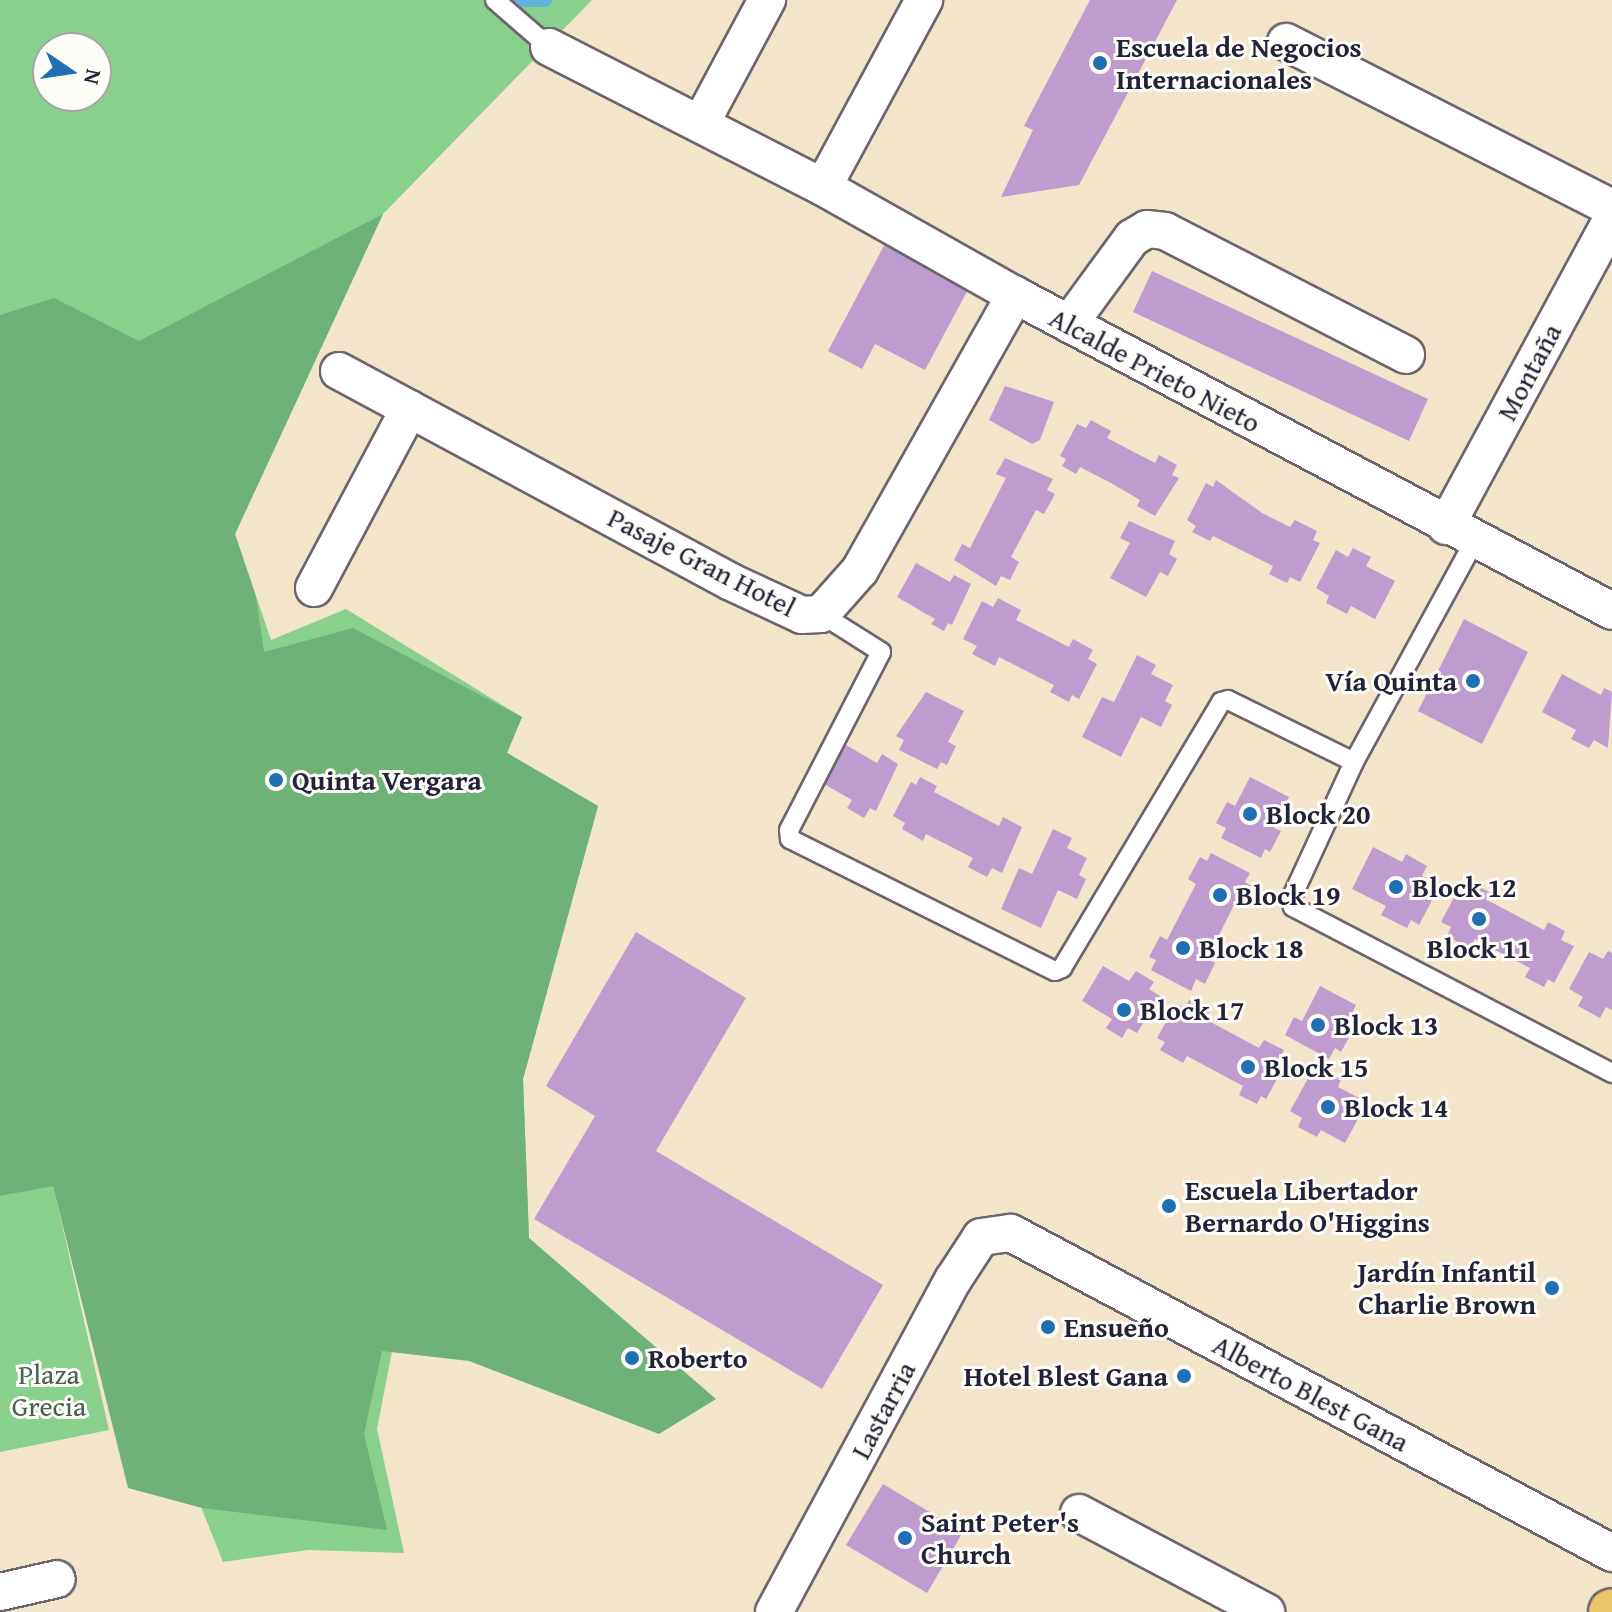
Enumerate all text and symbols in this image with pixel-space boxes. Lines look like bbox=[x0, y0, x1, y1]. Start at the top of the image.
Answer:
place label: Escuela de Negocios Internacionales bbox=[1116, 30, 1362, 96]
north arrow bbox=[32, 32, 112, 112]
marker: Escuela de Negocios Internacionales bbox=[1091, 54, 1109, 72]
text: N bbox=[76, 66, 111, 88]
street label: Alcalde Prieto Nieto bbox=[1044, 300, 1266, 440]
street label: Montaña bbox=[1490, 318, 1568, 426]
street label: Pasaje Gran Hotel bbox=[603, 500, 801, 624]
place label: Vía Quinta bbox=[1325, 664, 1457, 698]
marker: Vía Quinta bbox=[1464, 672, 1482, 690]
place label: Quinta Vergara bbox=[292, 763, 482, 797]
marker: Quinta Vergara bbox=[267, 771, 285, 789]
place label: Block 20 bbox=[1266, 797, 1370, 831]
marker: Block 20 bbox=[1241, 805, 1259, 823]
place label: Block 12 bbox=[1412, 870, 1516, 904]
place label: Block 19 bbox=[1236, 878, 1340, 912]
marker: Block 12 bbox=[1387, 878, 1405, 896]
marker: Block 19 bbox=[1211, 886, 1229, 904]
marker: Block 11 bbox=[1470, 910, 1488, 928]
place label: Block 18 bbox=[1199, 931, 1303, 965]
place label: Block 11 bbox=[1427, 931, 1531, 965]
marker: Block 18 bbox=[1174, 939, 1192, 957]
place label: Block 17 bbox=[1140, 993, 1244, 1027]
marker: Block 17 bbox=[1115, 1001, 1133, 1019]
place label: Block 13 bbox=[1334, 1008, 1438, 1042]
marker: Block 13 bbox=[1309, 1016, 1327, 1034]
place label: Block 15 bbox=[1264, 1050, 1368, 1084]
marker: Block 15 bbox=[1239, 1058, 1257, 1076]
place label: Block 14 bbox=[1344, 1090, 1448, 1124]
marker: Block 14 bbox=[1319, 1098, 1337, 1116]
place label: Escuela Libertador Bernardo O'Higgins bbox=[1185, 1173, 1430, 1239]
marker: Escuela Libertador Bernardo O'Higgins bbox=[1160, 1197, 1178, 1215]
place label: Jardín Infantil Charlie Brown bbox=[1357, 1255, 1536, 1321]
marker: Jardín Infantil Charlie Brown bbox=[1543, 1279, 1561, 1297]
place label: Ensueño bbox=[1064, 1310, 1169, 1344]
marker: Ensueño bbox=[1039, 1318, 1057, 1336]
street label: Alberto Blest Gana bbox=[1207, 1327, 1415, 1459]
place label: Roberto bbox=[648, 1341, 748, 1375]
marker: Roberto bbox=[623, 1349, 641, 1367]
street label: Lastarria bbox=[843, 1356, 923, 1464]
park label: Plaza Grecia bbox=[12, 1357, 86, 1423]
place label: Hotel Blest Gana bbox=[964, 1359, 1168, 1393]
marker: Hotel Blest Gana bbox=[1175, 1367, 1193, 1385]
place label: Saint Peter's Church bbox=[921, 1505, 1079, 1571]
marker: Saint Peter's Church bbox=[896, 1529, 914, 1547]

